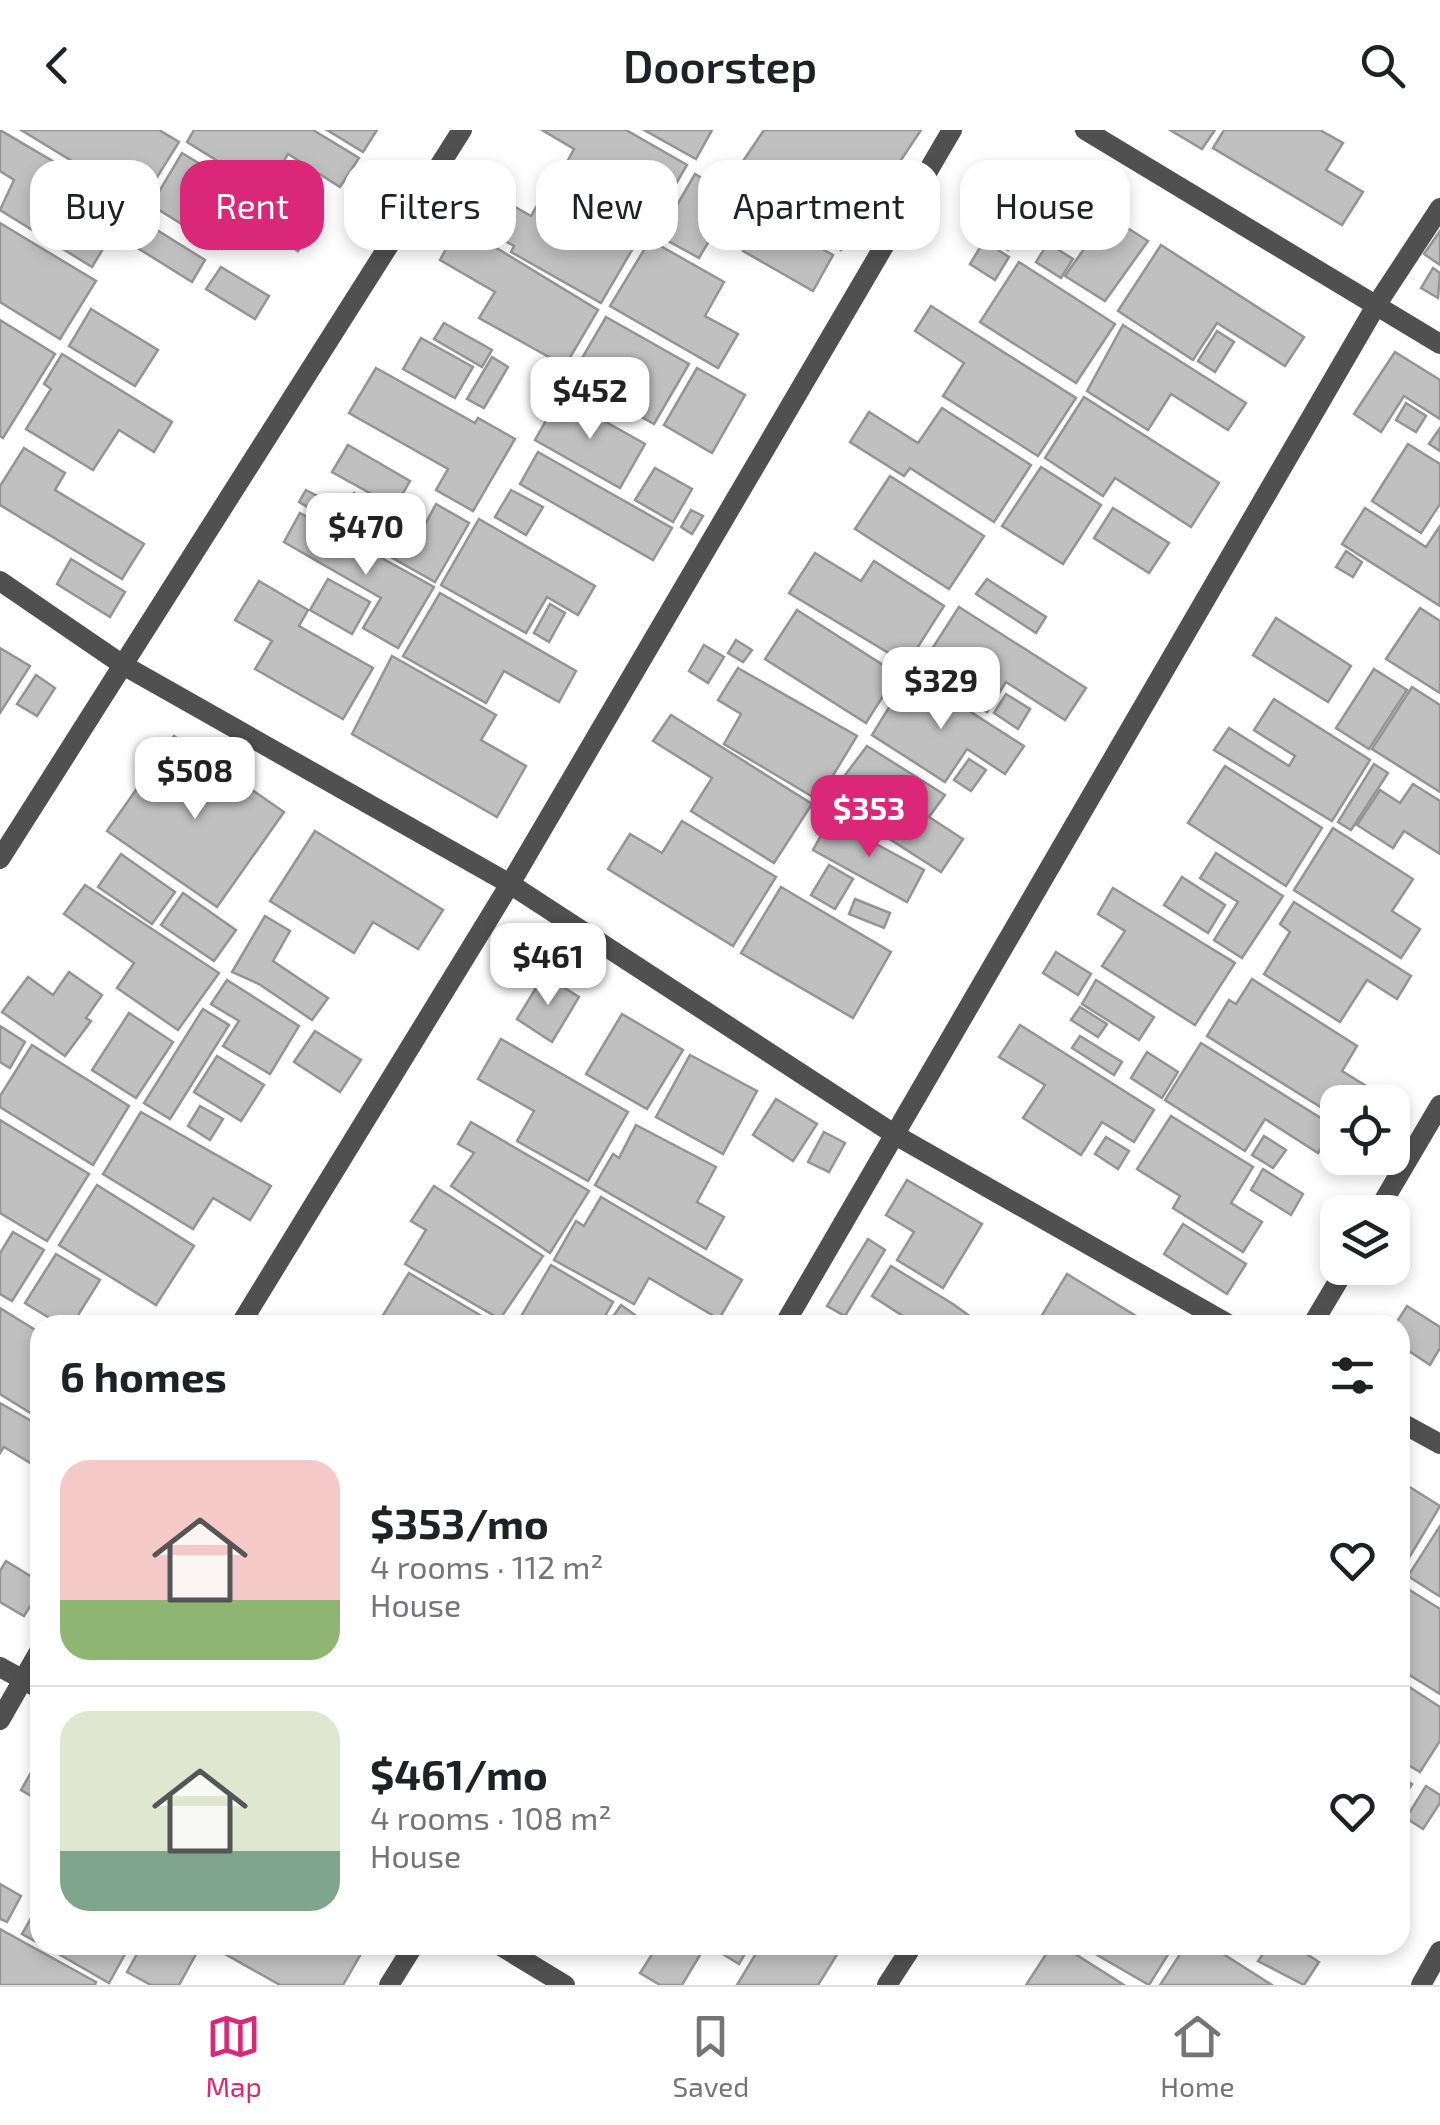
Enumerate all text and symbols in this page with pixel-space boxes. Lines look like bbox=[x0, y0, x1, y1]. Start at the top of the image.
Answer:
icon: back bbox=[30, 38, 85, 93]
text: Doorstep bbox=[623, 38, 817, 92]
icon: search bbox=[1355, 38, 1410, 93]
chip: Buy bbox=[30, 160, 160, 250]
chip: Rent bbox=[180, 160, 324, 250]
chip: Filters bbox=[344, 160, 516, 250]
chip: New bbox=[536, 160, 678, 250]
chip: Apartment bbox=[698, 160, 940, 250]
chip: House bbox=[960, 160, 1130, 250]
pin: $452 bbox=[531, 357, 649, 442]
text: $452 bbox=[552, 370, 628, 408]
pin: $470 bbox=[307, 493, 425, 578]
text: $470 bbox=[328, 506, 404, 544]
pin: $329 bbox=[882, 647, 1000, 732]
text: $329 bbox=[904, 660, 978, 698]
pin: $508 bbox=[136, 737, 254, 822]
text: $508 bbox=[157, 750, 233, 788]
pin: $353 bbox=[810, 775, 928, 860]
text: $353 bbox=[833, 788, 905, 826]
pin: $461 bbox=[489, 923, 607, 1008]
text: $461 bbox=[512, 936, 584, 974]
map controls bbox=[1320, 1085, 1410, 1285]
button: locate bbox=[1320, 1085, 1410, 1175]
button: layers bbox=[1320, 1195, 1410, 1285]
icon: filters bbox=[1325, 1348, 1380, 1403]
text: 6 homes bbox=[60, 1350, 227, 1400]
text: $353/mo bbox=[370, 1497, 549, 1547]
icon: home bbox=[140, 1500, 260, 1620]
icon: heart bbox=[1325, 1533, 1380, 1588]
text: 4 rooms · 112 m² bbox=[370, 1547, 604, 1585]
text: House bbox=[370, 1585, 461, 1623]
text: $461/mo bbox=[370, 1748, 548, 1798]
icon: home bbox=[140, 1751, 260, 1871]
icon: heart bbox=[1325, 1784, 1380, 1839]
text: 4 rooms · 108 m² bbox=[370, 1798, 612, 1836]
text: House bbox=[370, 1836, 461, 1874]
tab: Map bbox=[205, 2009, 262, 2103]
tab: Saved bbox=[673, 2009, 749, 2103]
tab: Home bbox=[1160, 2009, 1235, 2103]

